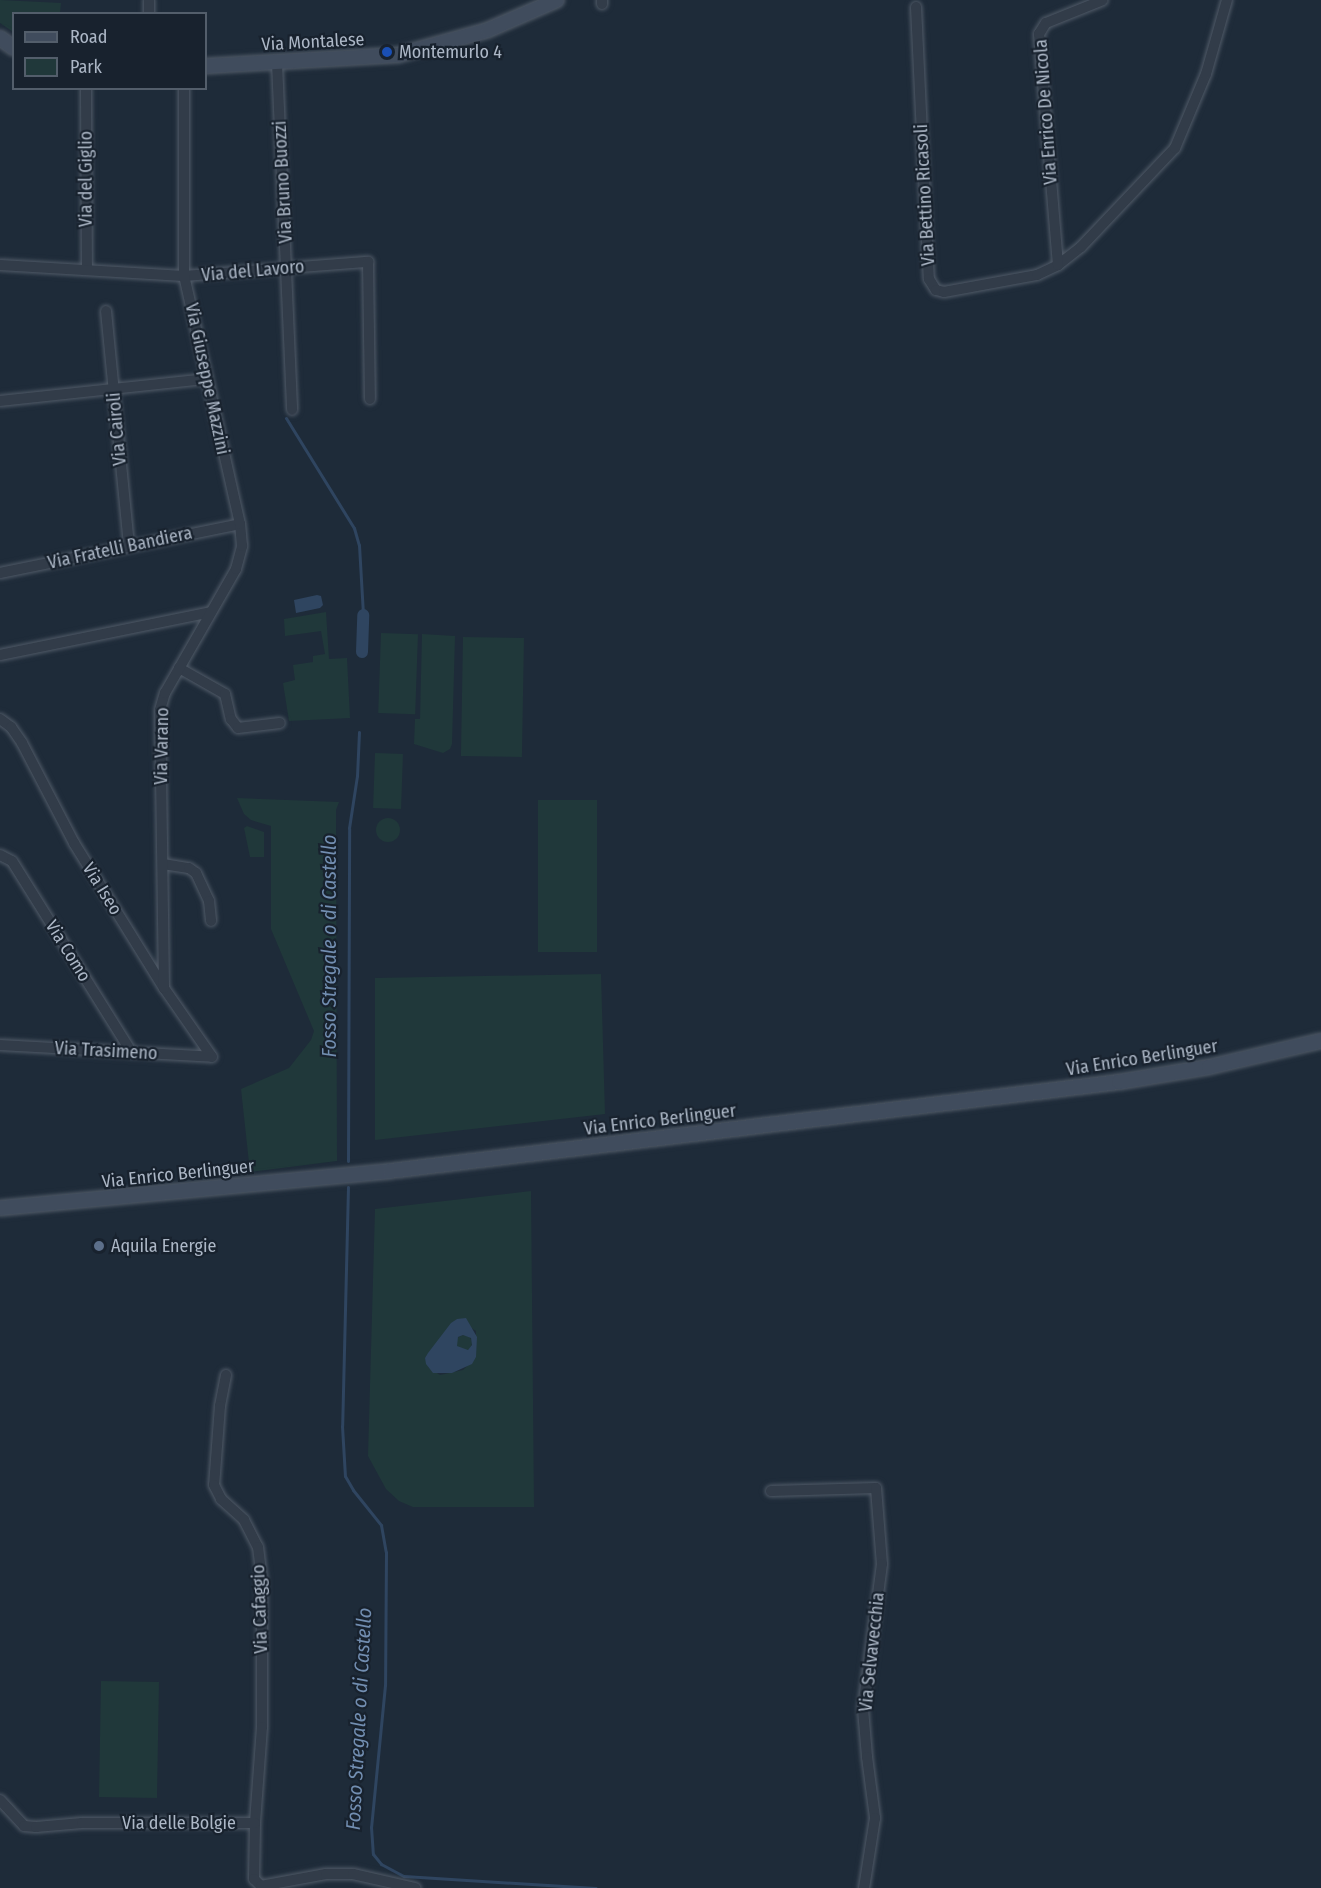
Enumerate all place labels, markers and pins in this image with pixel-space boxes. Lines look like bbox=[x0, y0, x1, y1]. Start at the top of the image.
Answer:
place label: Montemurlo 4 bbox=[399, 41, 502, 63]
marker: Montemurlo 4 bbox=[380, 45, 394, 59]
place label: Aquila Energie bbox=[111, 1235, 216, 1257]
marker: Aquila Energie bbox=[92, 1239, 106, 1253]

